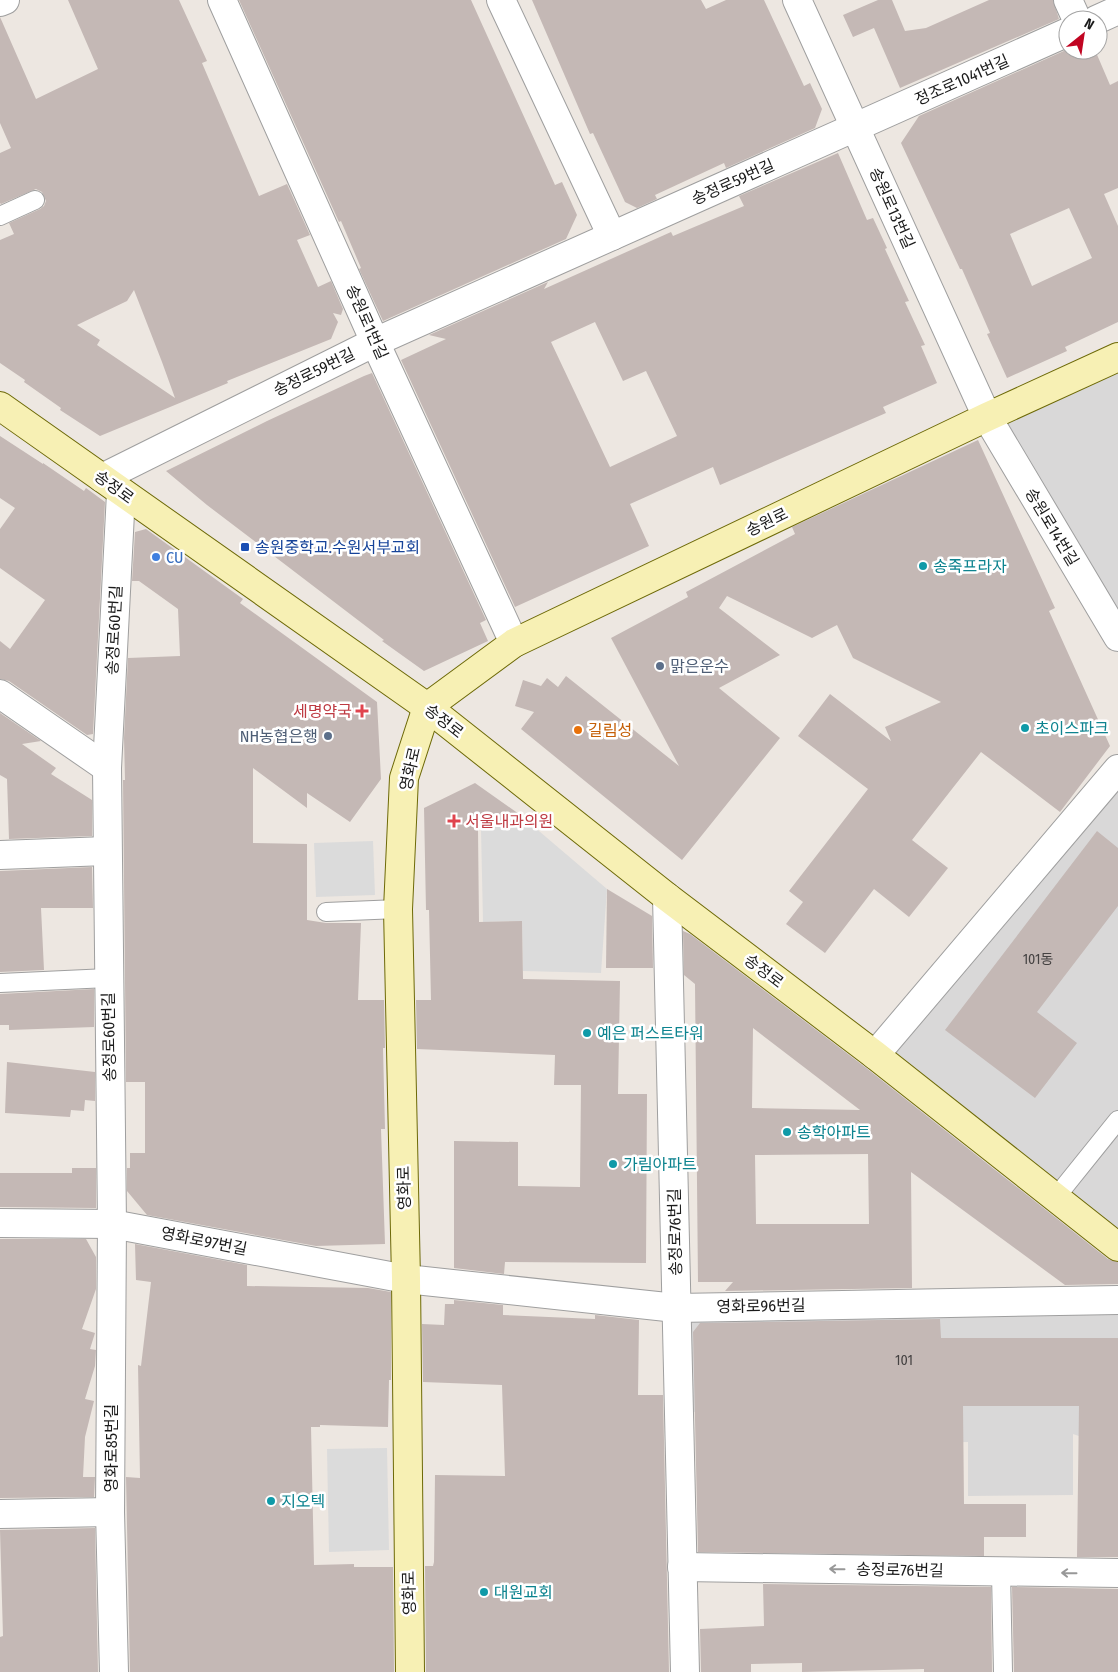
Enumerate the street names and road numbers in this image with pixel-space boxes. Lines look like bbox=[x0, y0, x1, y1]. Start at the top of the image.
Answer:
street label: 정조로1041번길 bbox=[912, 51, 1012, 109]
street label: 송정로59번길 bbox=[689, 155, 777, 209]
street label: 송원로13번길 bbox=[866, 164, 918, 252]
street label: 송원로1번길 bbox=[342, 282, 392, 362]
street label: 송정로59번길 bbox=[270, 344, 358, 400]
street label: 송정로 bbox=[91, 466, 138, 508]
street label: 송원로14번길 bbox=[1021, 485, 1083, 569]
street label: 송원로 bbox=[743, 504, 791, 540]
street label: 송정로60번길 bbox=[102, 585, 126, 675]
street label: 송정로 bbox=[421, 700, 467, 742]
street label: 영화로 bbox=[396, 745, 424, 793]
street label: 송정로 bbox=[741, 950, 788, 992]
street label: 송정로60번길 bbox=[99, 992, 119, 1082]
street label: 영화로 bbox=[394, 1165, 414, 1210]
street label: 송정로76번길 bbox=[665, 1188, 685, 1276]
street label: 영화로97번길 bbox=[159, 1223, 249, 1259]
street label: 영화로96번길 bbox=[716, 1296, 806, 1316]
street label: 영화로85번길 bbox=[102, 1404, 121, 1492]
street label: 송정로76번길 bbox=[856, 1560, 944, 1580]
street label: 영화로 bbox=[399, 1570, 419, 1615]

